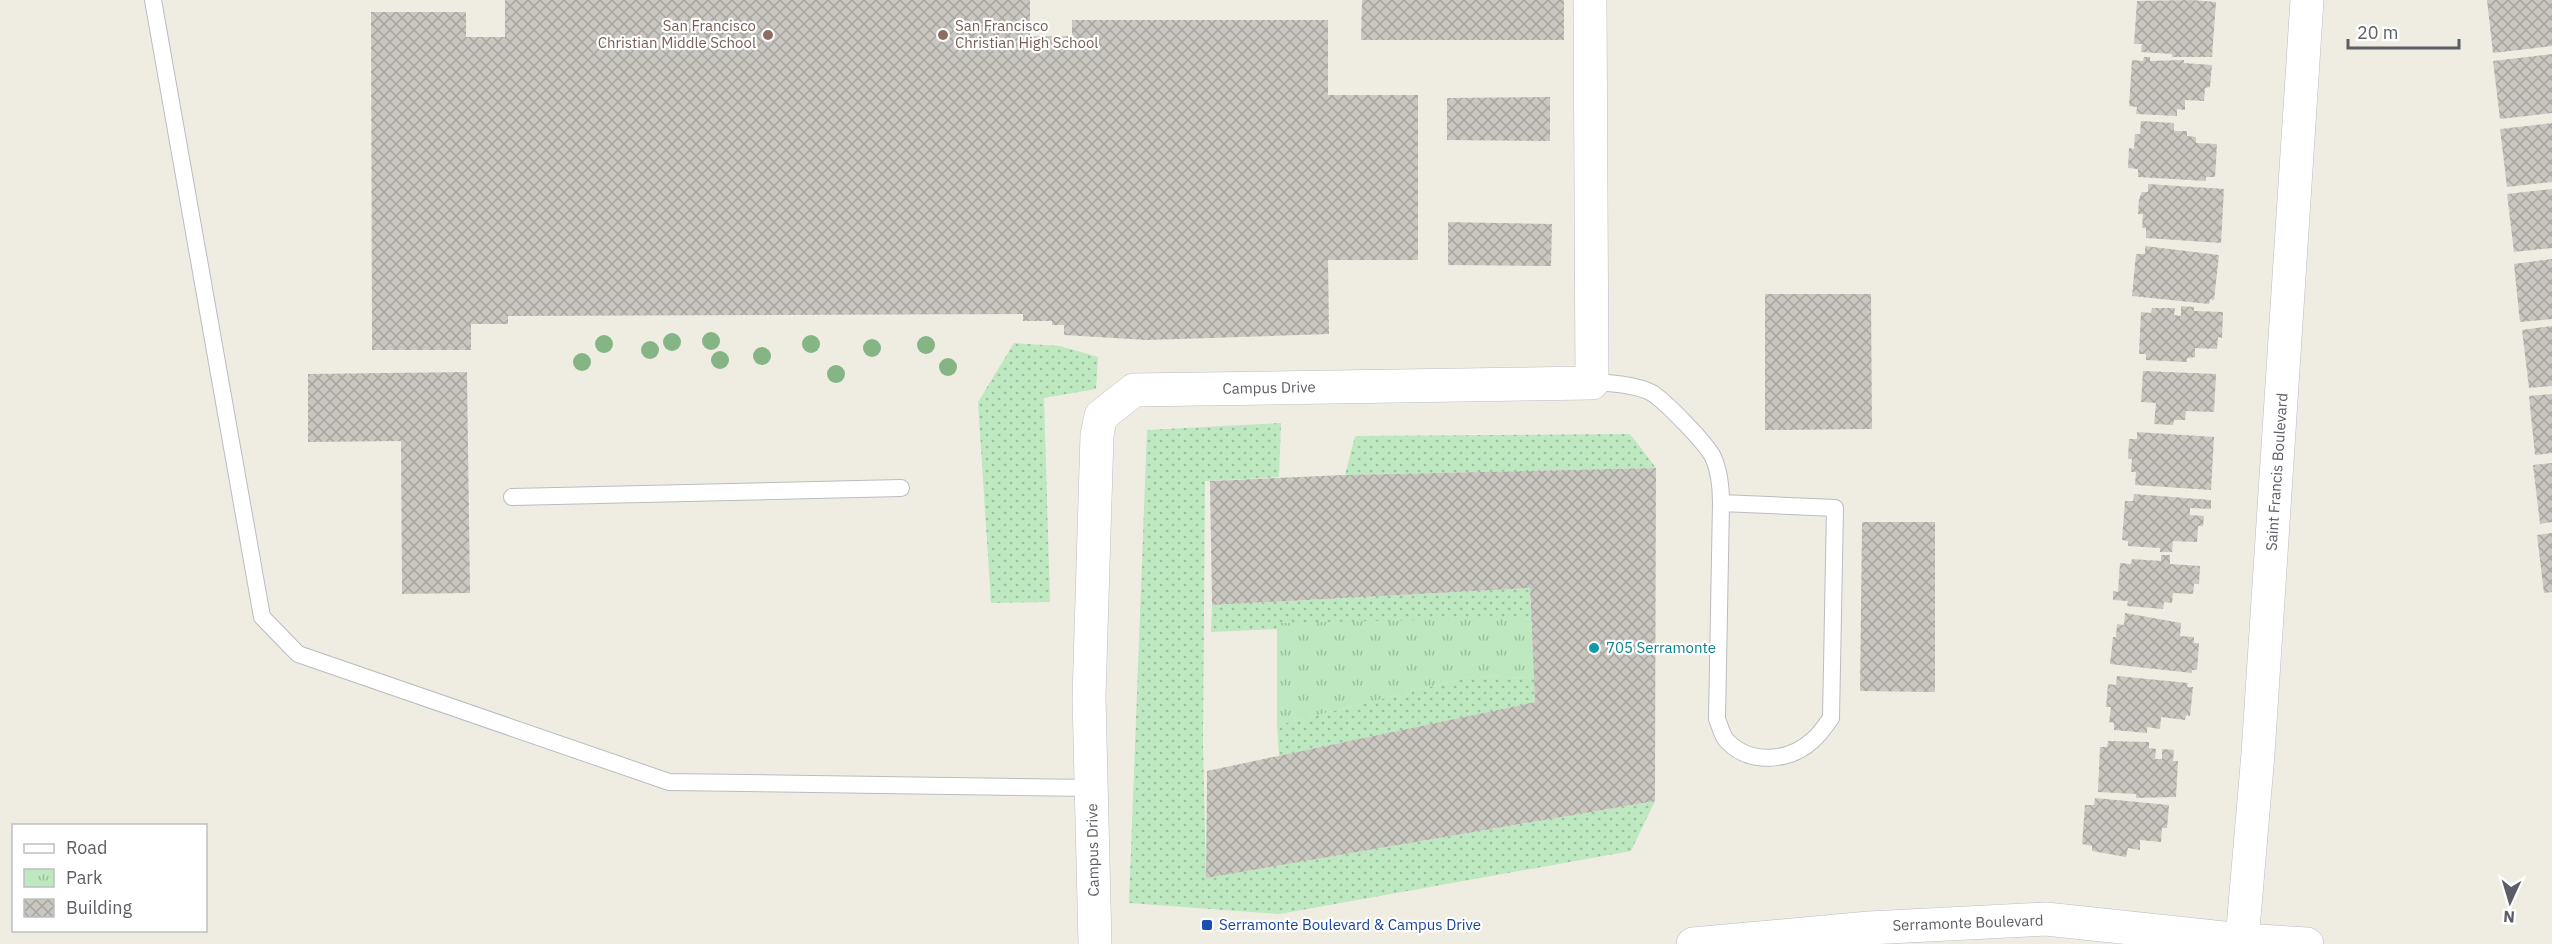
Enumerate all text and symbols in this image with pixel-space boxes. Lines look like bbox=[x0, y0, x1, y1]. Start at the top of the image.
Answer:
scale bar bbox=[2348, 12, 2459, 50]
place label: San Francisco Christian Middle School bbox=[598, 16, 756, 52]
place label: San Francisco Christian High School bbox=[955, 16, 1098, 52]
text: 20 m bbox=[2357, 21, 2399, 44]
marker: San Francisco Christian Middle School bbox=[761, 28, 775, 42]
marker: San Francisco Christian High School bbox=[936, 28, 950, 42]
street label: Campus Drive bbox=[1222, 377, 1316, 398]
street label: Saint Francis Boulevard bbox=[2262, 392, 2291, 552]
place label: 705 Serramonte bbox=[1606, 638, 1716, 657]
marker: 705 Serramonte bbox=[1587, 641, 1601, 655]
street label: Campus Drive bbox=[1082, 803, 1103, 897]
legend bbox=[12, 824, 207, 932]
text: Road bbox=[66, 836, 107, 859]
text: Park bbox=[66, 866, 103, 889]
north arrow bbox=[2480, 872, 2540, 932]
text: Building bbox=[66, 896, 133, 919]
text: N bbox=[2502, 907, 2515, 927]
street label: Serramonte Boulevard bbox=[1892, 910, 2044, 935]
place label: Serramonte Boulevard & Campus Drive bbox=[1219, 915, 1481, 934]
marker: Serramonte Boulevard & Campus Drive bbox=[1200, 918, 1214, 932]

